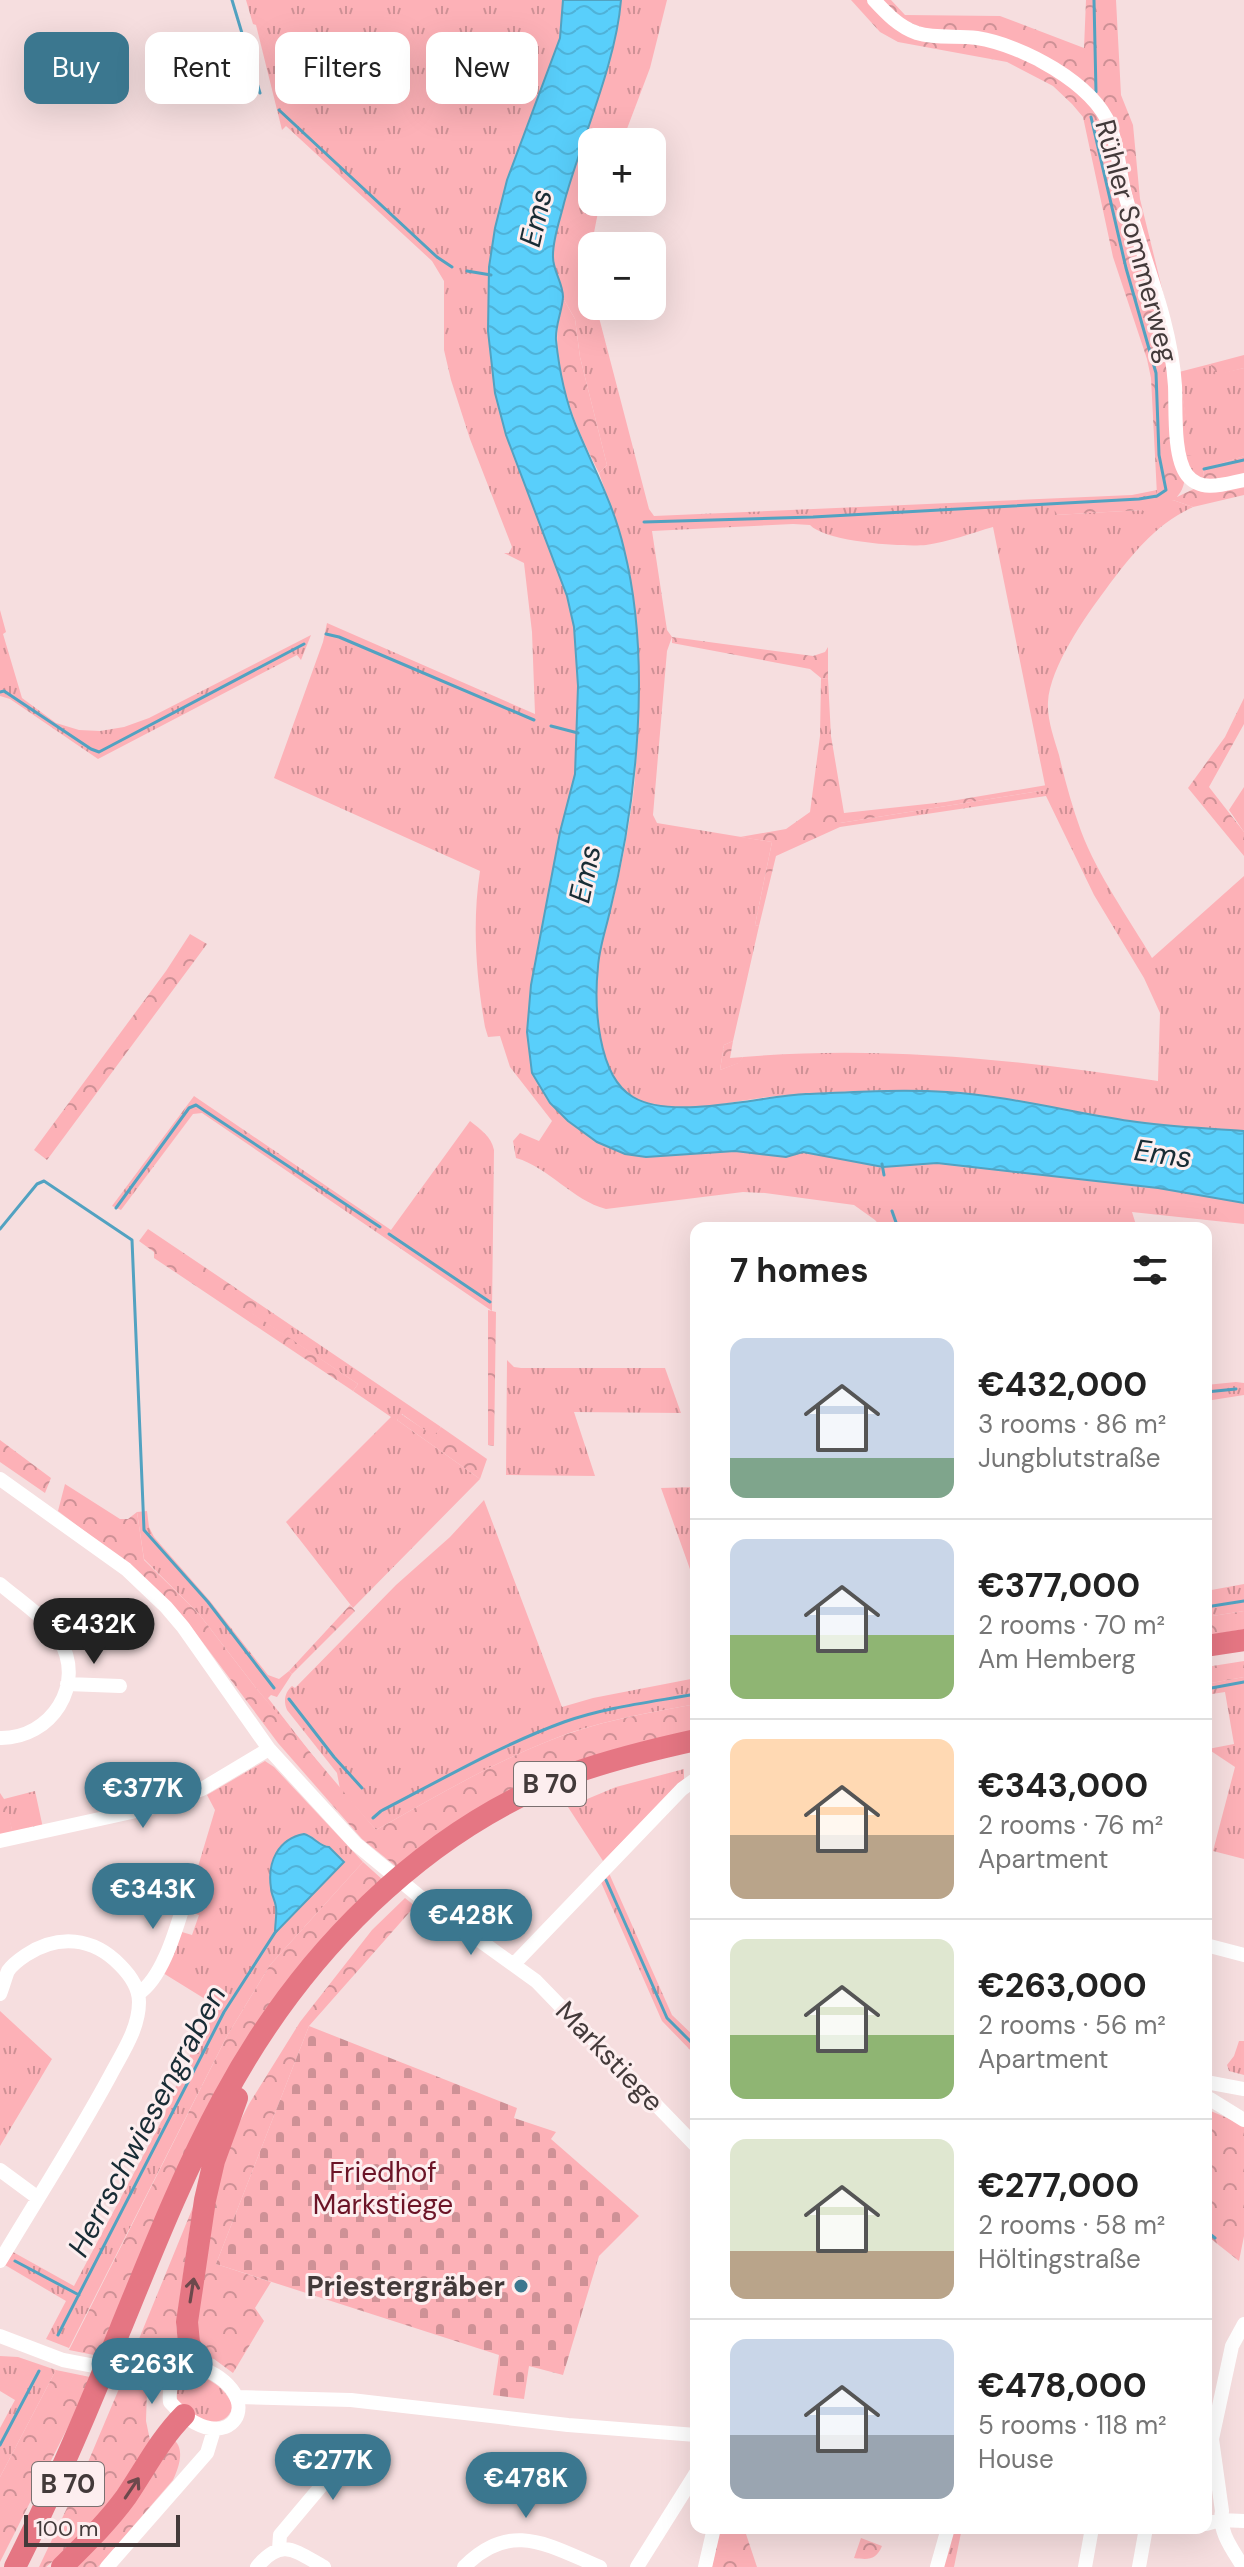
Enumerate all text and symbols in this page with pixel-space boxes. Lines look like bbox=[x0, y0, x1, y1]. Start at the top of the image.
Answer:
chip: Buy bbox=[24, 32, 129, 104]
chip: Rent bbox=[145, 32, 259, 104]
chip: Filters bbox=[275, 32, 410, 104]
chip: New bbox=[426, 32, 538, 104]
street label: Rühler Sommerweg bbox=[1086, 116, 1187, 367]
map controls bbox=[578, 128, 666, 320]
button: + bbox=[578, 128, 666, 216]
water label: Ems bbox=[510, 185, 561, 251]
button: − bbox=[578, 232, 666, 320]
water label: Ems bbox=[559, 841, 610, 906]
water label: Ems bbox=[1132, 1130, 1195, 1177]
text: 7 homes bbox=[730, 1248, 869, 1293]
icon: filters bbox=[1128, 1248, 1172, 1292]
text: €432,000 bbox=[978, 1362, 1147, 1407]
icon: home bbox=[794, 1370, 890, 1466]
text: 3 rooms · 86 m² bbox=[978, 1407, 1166, 1441]
text: Jungblutstraße bbox=[978, 1441, 1161, 1475]
text: €377,000 bbox=[978, 1563, 1140, 1608]
icon: home bbox=[794, 1571, 890, 1667]
pin: €432K bbox=[38, 1598, 150, 1666]
text: €432K bbox=[51, 1607, 137, 1641]
text: 2 rooms · 70 m² bbox=[978, 1608, 1165, 1642]
text: Am Hemberg bbox=[978, 1642, 1136, 1676]
pin: €377K bbox=[87, 1762, 199, 1830]
road number: B 70 bbox=[514, 1762, 586, 1806]
text: €343,000 bbox=[978, 1763, 1148, 1808]
text: €377K bbox=[103, 1771, 183, 1805]
icon: home bbox=[794, 1771, 890, 1867]
text: 2 rooms · 76 m² bbox=[978, 1808, 1163, 1842]
text: Apartment bbox=[978, 1842, 1109, 1876]
pin: €343K bbox=[97, 1863, 209, 1931]
text: €343K bbox=[110, 1872, 196, 1906]
pin: €428K bbox=[415, 1889, 527, 1957]
text: €428K bbox=[428, 1898, 514, 1932]
text: €263,000 bbox=[978, 1963, 1147, 2008]
icon: home bbox=[794, 1971, 890, 2067]
water label: Herrschwiesengraben bbox=[58, 1978, 235, 2263]
street label: Markstiege bbox=[548, 1993, 672, 2120]
text: 2 rooms · 56 m² bbox=[978, 2008, 1166, 2042]
text: Apartment bbox=[978, 2042, 1109, 2076]
park label: Friedhof Markstiege bbox=[313, 2154, 453, 2223]
text: €277,000 bbox=[978, 2163, 1139, 2208]
icon: home bbox=[794, 2171, 890, 2267]
text: 2 rooms · 58 m² bbox=[978, 2208, 1165, 2242]
text: Höltingstraße bbox=[978, 2242, 1141, 2276]
place label: Priestergräber bbox=[306, 2268, 505, 2305]
marker: Priestergräber bbox=[512, 2277, 530, 2295]
one-way arrow bbox=[185, 2278, 200, 2304]
pin: €263K bbox=[96, 2338, 208, 2406]
text: €263K bbox=[110, 2347, 194, 2381]
text: €478,000 bbox=[978, 2363, 1147, 2408]
icon: home bbox=[794, 2371, 890, 2467]
text: 5 rooms · 118 m² bbox=[978, 2408, 1167, 2442]
pin: €277K bbox=[277, 2434, 389, 2502]
text: House bbox=[978, 2442, 1054, 2476]
text: €277K bbox=[293, 2443, 373, 2477]
pin: €478K bbox=[470, 2452, 582, 2520]
text: €478K bbox=[484, 2461, 568, 2495]
road number: B 70 bbox=[32, 2462, 104, 2506]
one-way arrow bbox=[124, 2477, 140, 2499]
scale bar bbox=[24, 2511, 180, 2547]
text: 100 m bbox=[36, 2514, 98, 2543]

